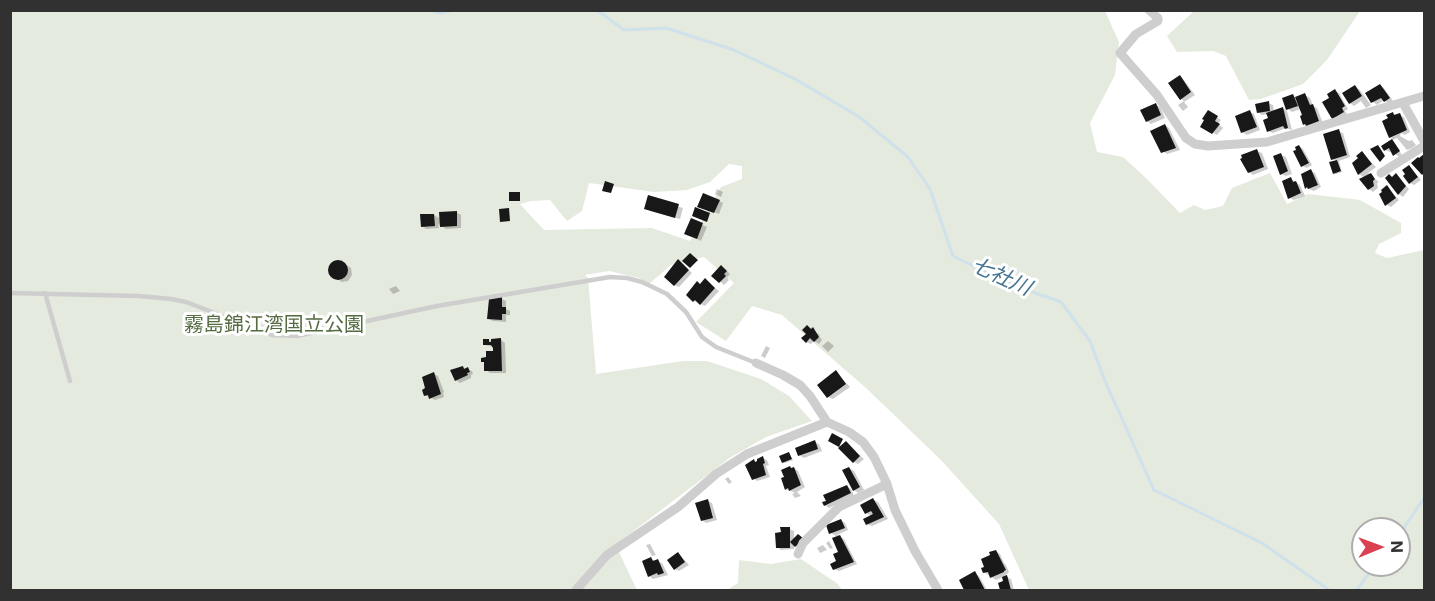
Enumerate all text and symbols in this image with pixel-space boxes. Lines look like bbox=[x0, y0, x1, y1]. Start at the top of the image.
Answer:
water label: 七社川 bbox=[967, 253, 1035, 301]
park label: 霧島錦江湾国立公園 bbox=[184, 313, 364, 337]
north arrow bbox=[1351, 517, 1411, 577]
text: N bbox=[1387, 540, 1407, 553]

